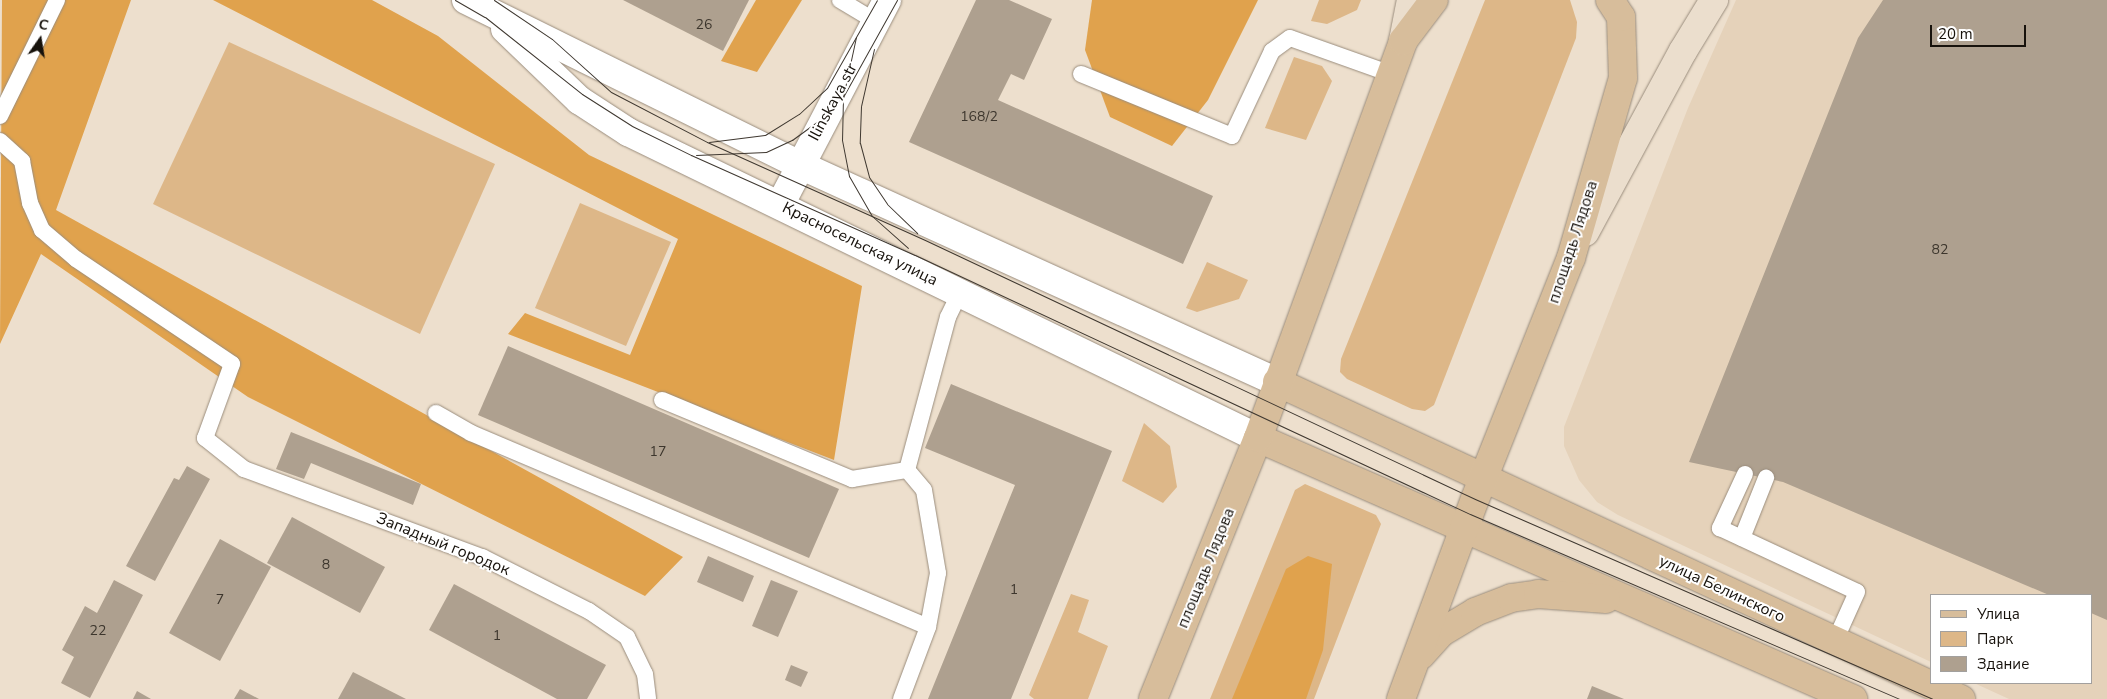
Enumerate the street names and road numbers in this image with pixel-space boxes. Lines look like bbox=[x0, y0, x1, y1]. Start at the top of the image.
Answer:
street label: Ilinskaya str bbox=[805, 60, 861, 144]
street label: площадь Лядова bbox=[1544, 178, 1602, 306]
street label: Красносельская улица bbox=[779, 198, 941, 290]
street label: площадь Лядова bbox=[1173, 505, 1239, 631]
street label: Западный городок bbox=[373, 508, 513, 580]
street label: улица Белинского bbox=[1656, 551, 1788, 627]

